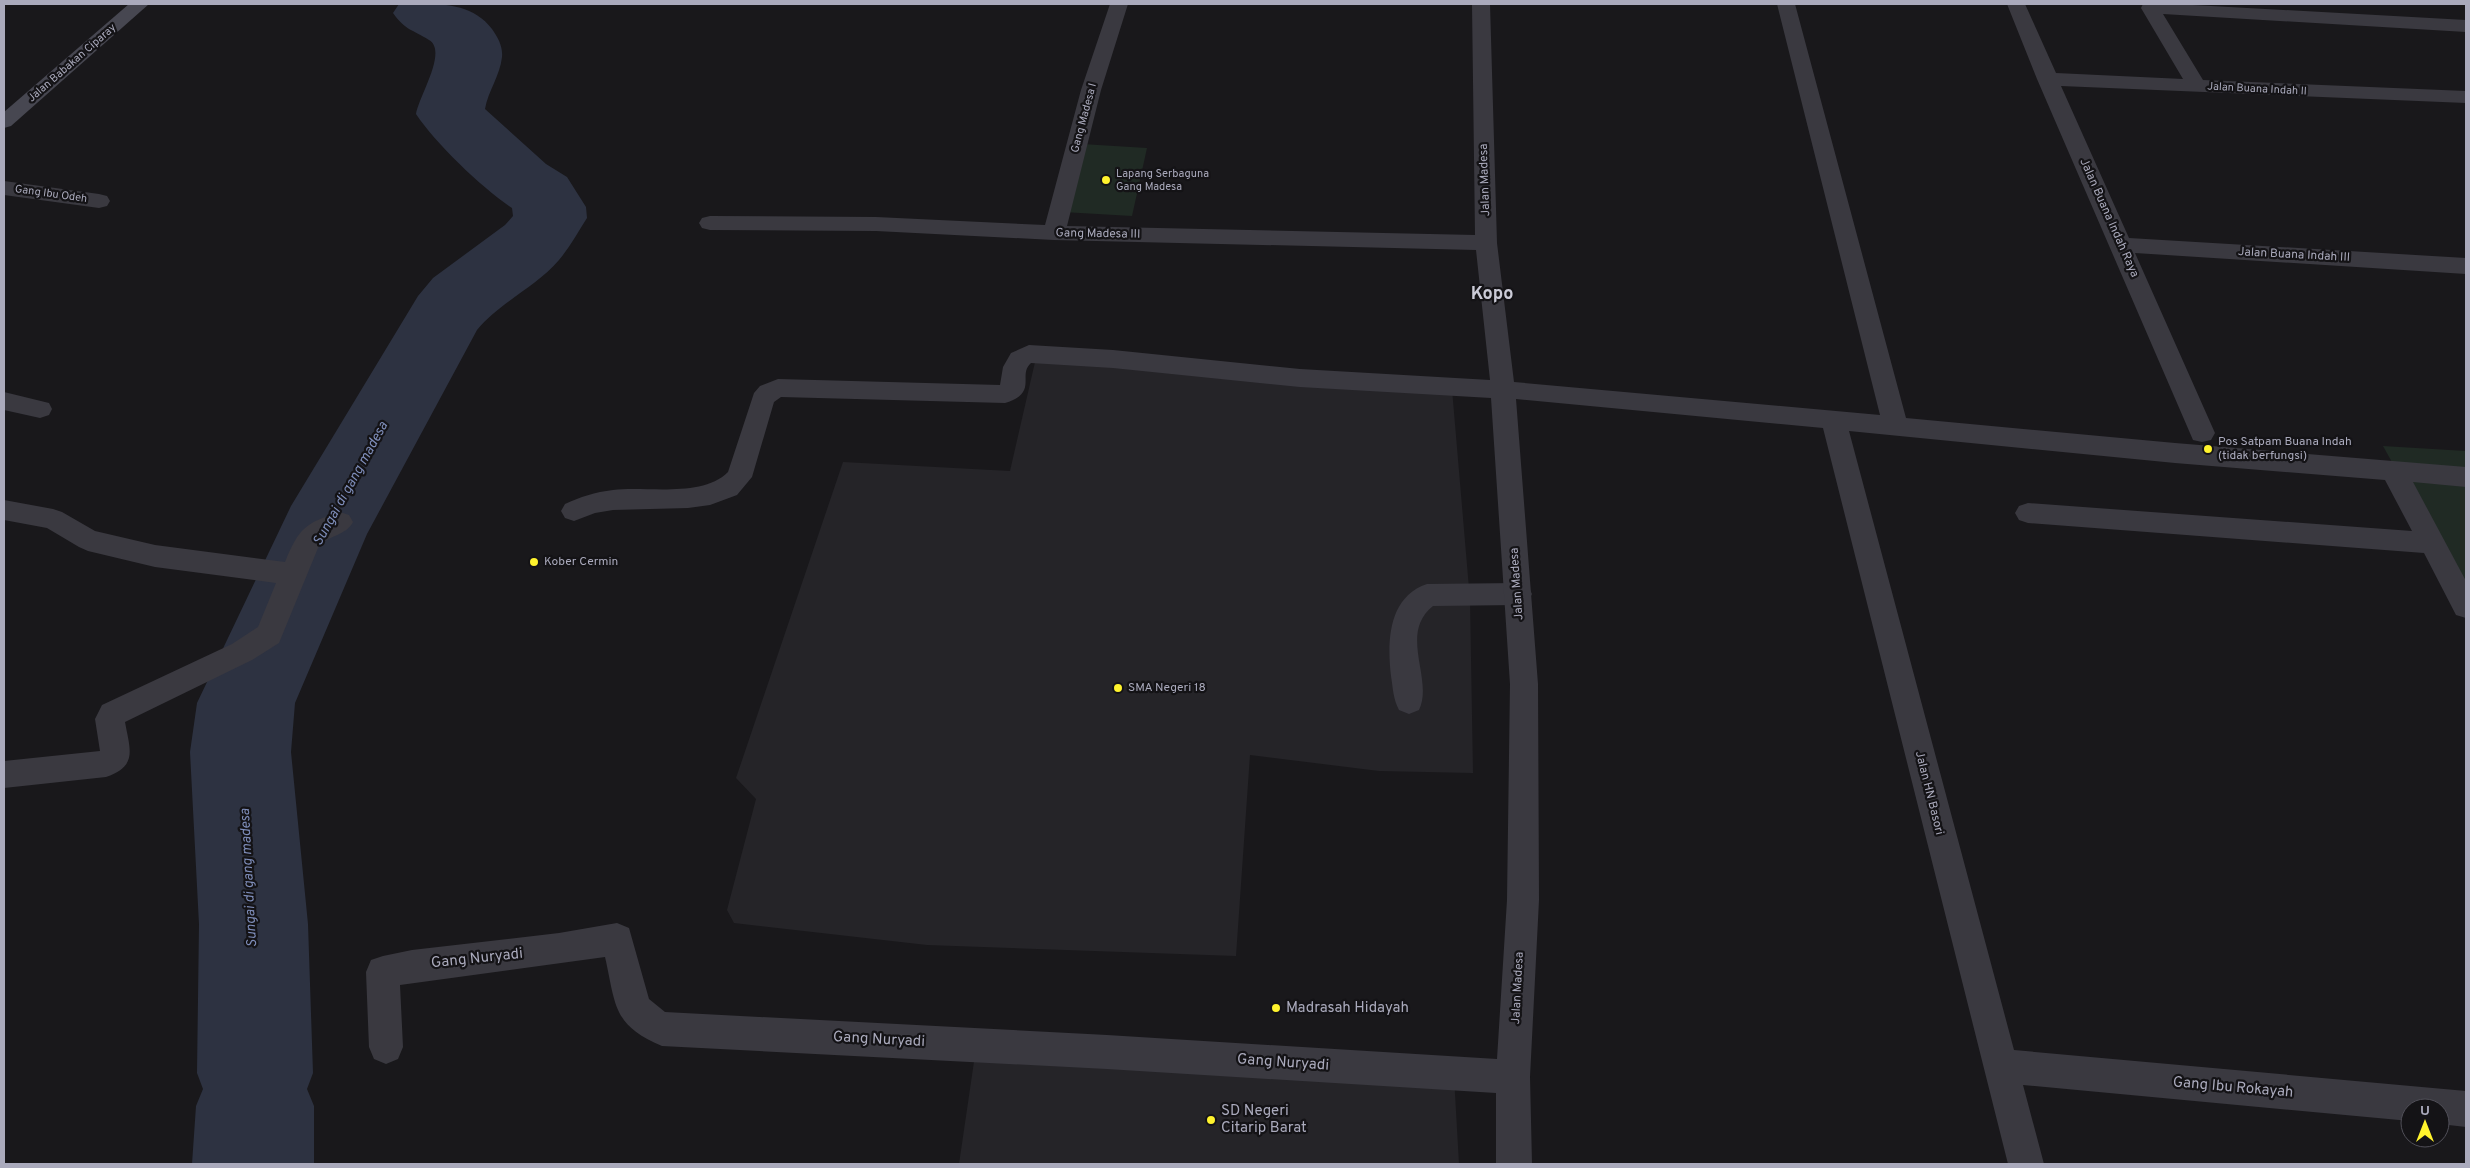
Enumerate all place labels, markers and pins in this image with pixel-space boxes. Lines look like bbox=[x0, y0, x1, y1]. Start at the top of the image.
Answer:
place label: Lapang Serbaguna Gang Madesa bbox=[1116, 167, 1209, 194]
marker: Lapang Serbaguna Gang Madesa bbox=[1100, 174, 1112, 186]
place label: Pos Satpam Buana Indah (tidak berfungsi) bbox=[2218, 434, 2352, 464]
marker: Pos Satpam Buana Indah (tidak berfungsi) bbox=[2202, 443, 2214, 455]
place label: Kober Cermin bbox=[544, 554, 618, 570]
marker: Kober Cermin bbox=[528, 556, 540, 568]
place label: SMA Negeri 18 bbox=[1128, 680, 1206, 696]
marker: SMA Negeri 18 bbox=[1112, 682, 1124, 694]
place label: Madrasah Hidayah bbox=[1286, 999, 1409, 1018]
marker: Madrasah Hidayah bbox=[1270, 1002, 1282, 1014]
place label: SD Negeri Citarip Barat bbox=[1221, 1102, 1307, 1138]
marker: SD Negeri Citarip Barat bbox=[1205, 1114, 1217, 1126]

